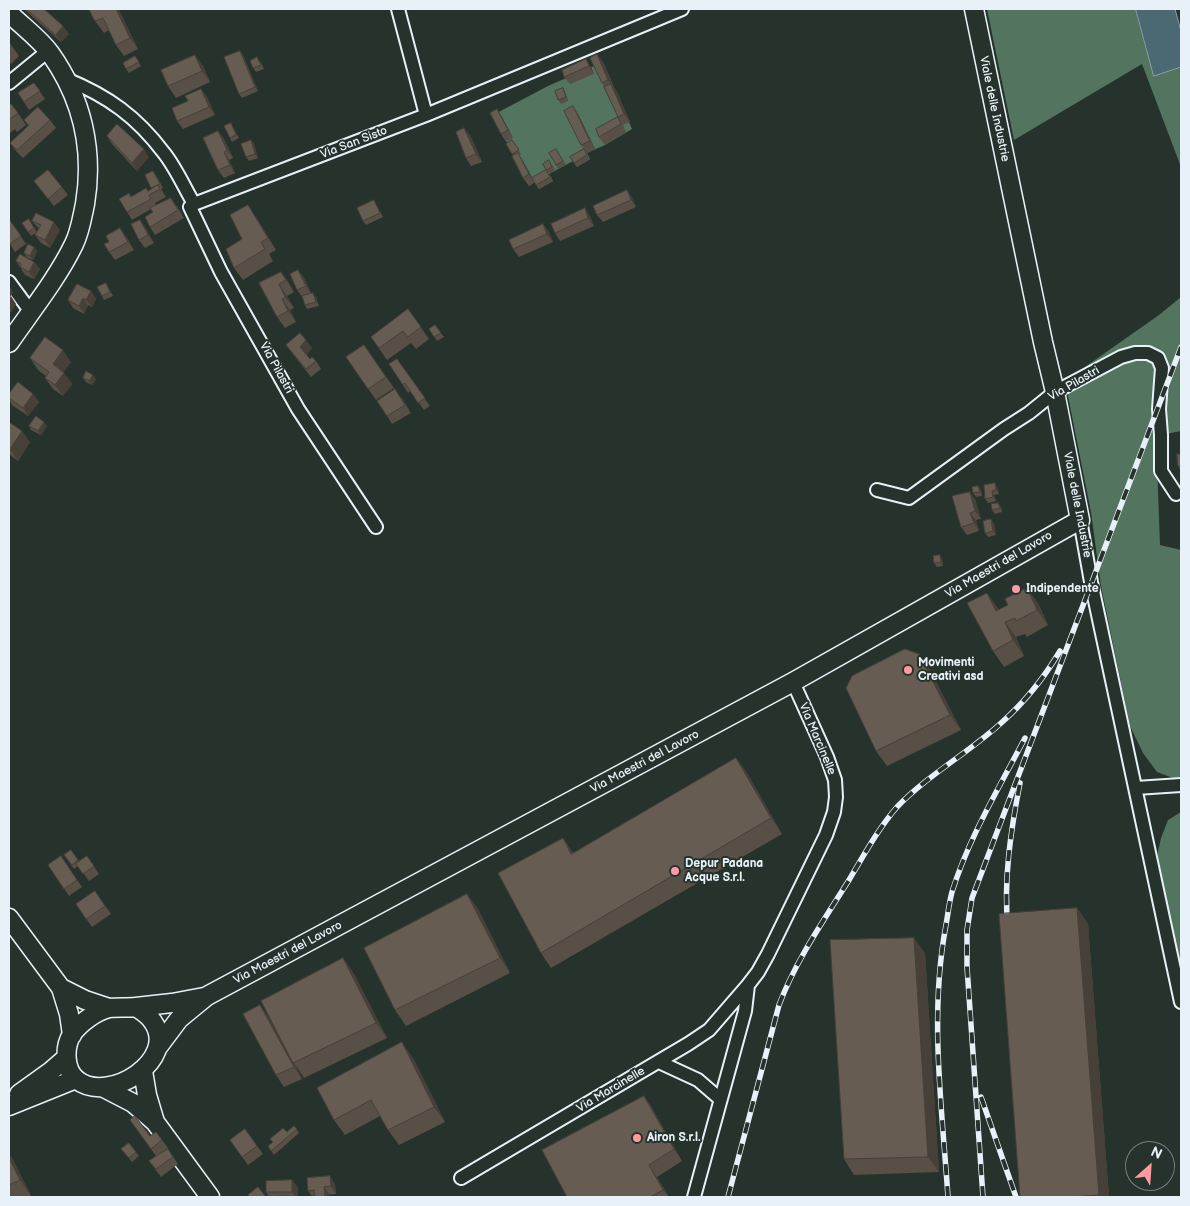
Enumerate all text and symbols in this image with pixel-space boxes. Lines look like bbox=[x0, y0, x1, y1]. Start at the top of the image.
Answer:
street label: Viale delle Industrie bbox=[976, 55, 1012, 163]
street label: Via San Sisto bbox=[319, 124, 389, 162]
street label: Via Pilastri bbox=[256, 340, 296, 396]
street label: Via Pilastri bbox=[1046, 364, 1102, 404]
street label: Viale delle Industrie bbox=[1060, 451, 1094, 559]
street label: Via Maestri del Lavoro bbox=[943, 528, 1055, 602]
place label: Indipendente bbox=[1026, 582, 1099, 596]
marker: Indipendente bbox=[1010, 583, 1022, 595]
place label: Movimenti Creativi asd bbox=[918, 656, 983, 684]
marker: Movimenti Creativi asd bbox=[902, 664, 914, 676]
street label: Via Marcinelle bbox=[795, 701, 839, 777]
street label: Via Maestri del Lavoro bbox=[588, 727, 702, 797]
place label: Depur Padana Acque S.r.l. bbox=[685, 857, 763, 885]
marker: Depur Padana Acque S.r.l. bbox=[669, 865, 681, 877]
street label: Via Maestri del Lavoro bbox=[231, 918, 345, 988]
street label: Via Marcinelle bbox=[574, 1064, 648, 1116]
place label: Airon S.r.l. bbox=[647, 1131, 701, 1145]
marker: Airon S.r.l. bbox=[631, 1132, 643, 1144]
north arrow bbox=[1125, 1141, 1175, 1191]
text: N bbox=[1148, 1143, 1165, 1163]

